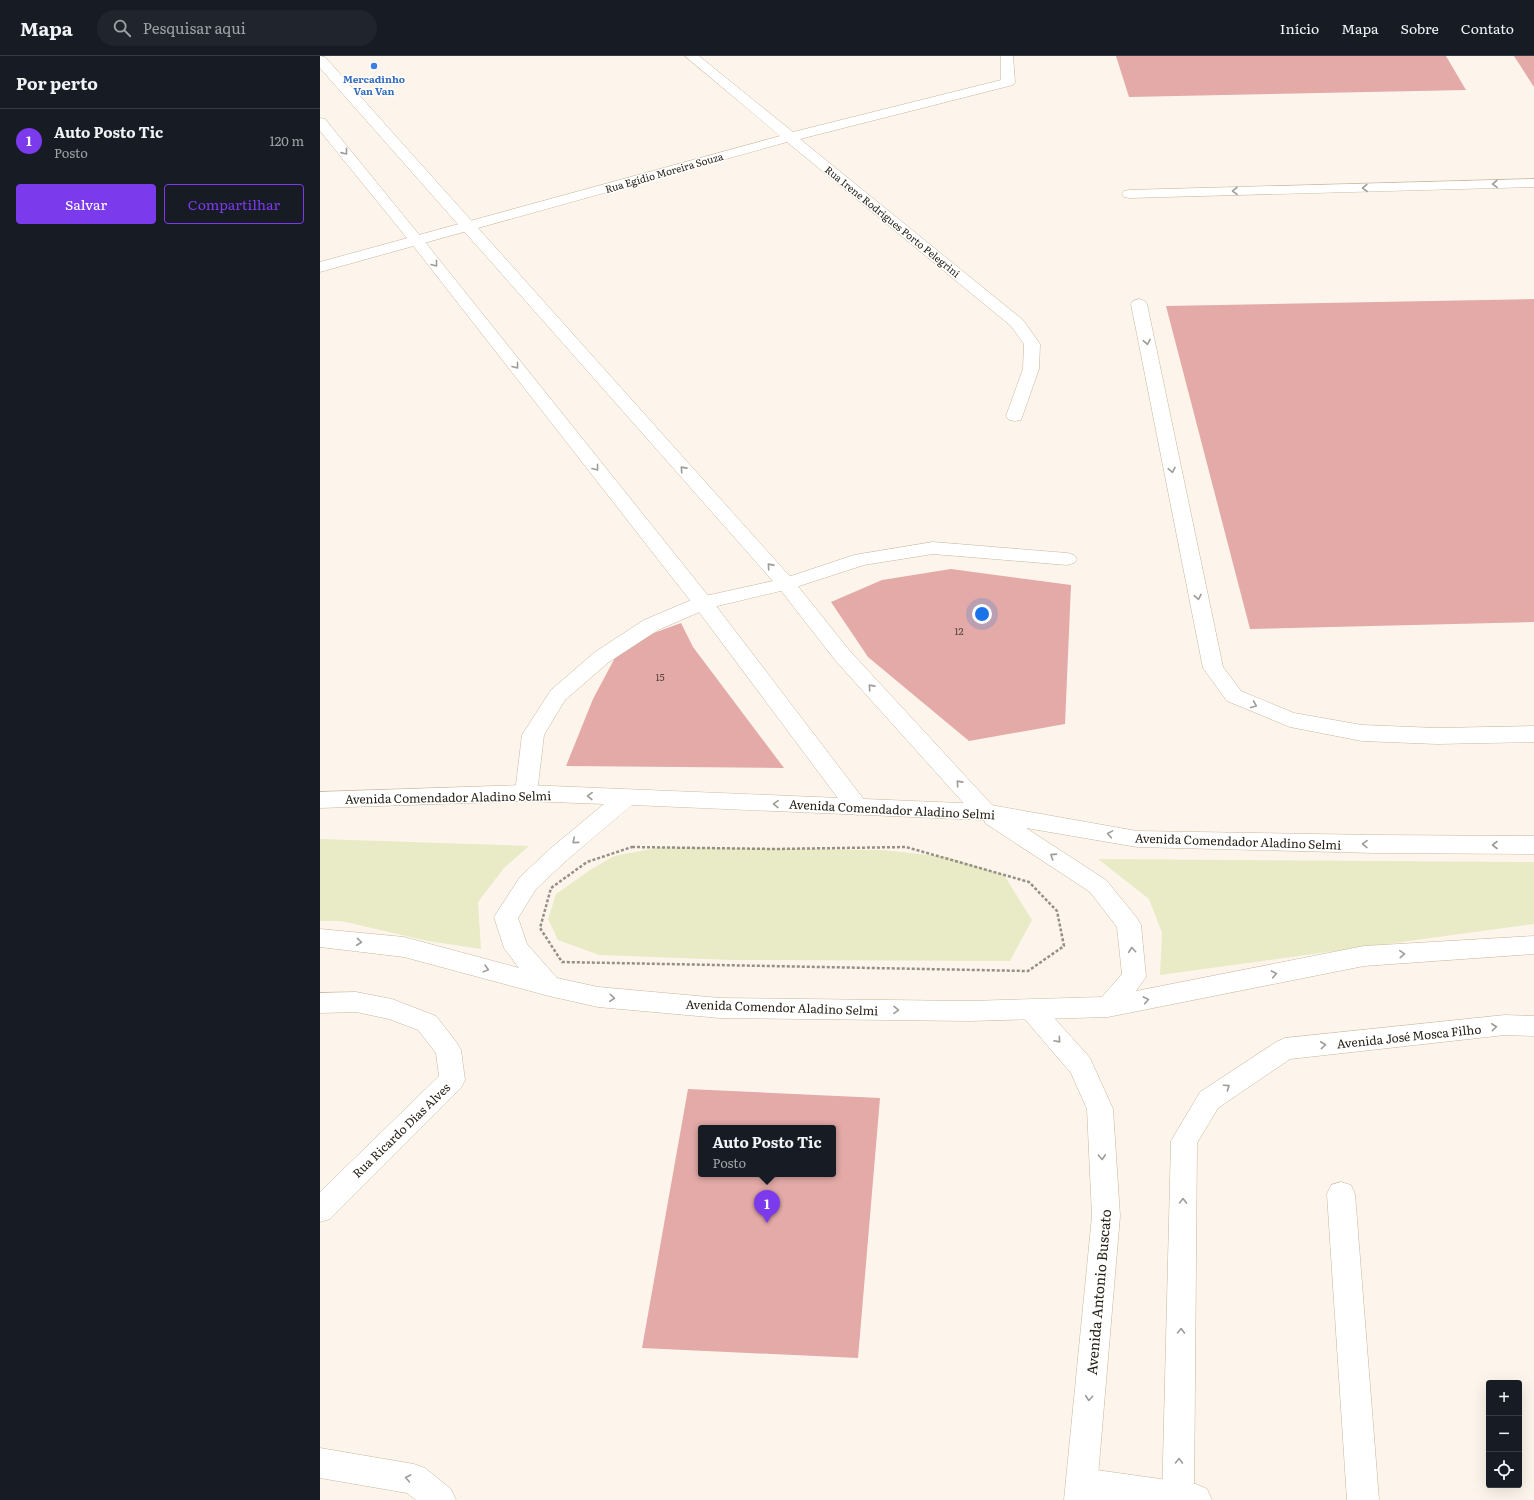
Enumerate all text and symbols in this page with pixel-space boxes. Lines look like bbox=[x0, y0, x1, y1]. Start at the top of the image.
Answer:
search box bbox=[97, 10, 377, 46]
text: Mapa bbox=[20, 14, 73, 42]
text: Pesquisar aqui bbox=[143, 16, 246, 39]
icon: search bbox=[111, 17, 133, 39]
text: Início bbox=[1280, 18, 1319, 38]
text: Mapa bbox=[1341, 18, 1379, 38]
text: Sobre bbox=[1401, 18, 1439, 38]
text: Contato bbox=[1461, 18, 1514, 38]
marker: Mercadinho Van Van bbox=[369, 61, 379, 71]
text: Por perto bbox=[16, 70, 98, 95]
place label: Mercadinho Van Van bbox=[343, 71, 405, 98]
text: Auto Posto Tic bbox=[54, 120, 163, 143]
text: 1 bbox=[26, 131, 32, 150]
text: 120 m bbox=[269, 131, 304, 150]
text: Posto bbox=[54, 143, 88, 162]
one-way arrow bbox=[340, 148, 347, 155]
street label: Rua Egídio Moreira Souza bbox=[603, 148, 725, 196]
street label: Rua Irene Rodrigues Porto Pelegrini bbox=[822, 162, 964, 281]
one-way arrow bbox=[1492, 180, 1498, 188]
button: Salvar bbox=[16, 184, 156, 224]
button: Compartilhar bbox=[164, 184, 304, 224]
one-way arrow bbox=[1362, 184, 1368, 192]
one-way arrow bbox=[1232, 187, 1238, 196]
one-way arrow bbox=[430, 260, 437, 267]
one-way arrow bbox=[1142, 339, 1150, 345]
one-way arrow bbox=[511, 362, 518, 369]
one-way arrow bbox=[592, 464, 599, 471]
one-way arrow bbox=[681, 466, 688, 474]
one-way arrow bbox=[1168, 466, 1176, 473]
one-way arrow bbox=[767, 563, 775, 571]
one-way arrow bbox=[1194, 594, 1202, 600]
your location bbox=[972, 604, 992, 624]
house number: 12 bbox=[954, 623, 964, 638]
house number: 15 bbox=[655, 669, 665, 684]
one-way arrow bbox=[869, 684, 876, 692]
one-way arrow bbox=[1250, 700, 1258, 708]
one-way arrow bbox=[956, 780, 964, 788]
street label: Avenida Comendador Aladino Selmi bbox=[345, 786, 551, 808]
one-way arrow bbox=[587, 792, 593, 800]
street label: Avenida Comendador Aladino Selmi bbox=[789, 795, 995, 823]
one-way arrow bbox=[773, 799, 779, 808]
street label: Avenida Comendador Aladino Selmi bbox=[1135, 828, 1341, 854]
one-way arrow bbox=[1106, 831, 1113, 839]
one-way arrow bbox=[572, 836, 579, 843]
one-way arrow bbox=[1362, 840, 1368, 848]
one-way arrow bbox=[1492, 841, 1498, 849]
one-way arrow bbox=[1050, 854, 1057, 861]
one-way arrow bbox=[356, 938, 362, 947]
one-way arrow bbox=[1127, 947, 1136, 954]
one-way arrow bbox=[1399, 949, 1405, 958]
one-way arrow bbox=[482, 965, 489, 973]
one-way arrow bbox=[1270, 971, 1277, 979]
one-way arrow bbox=[609, 994, 615, 1003]
street label: Avenida Comendor Aladino Selmi bbox=[685, 995, 879, 1019]
one-way arrow bbox=[1143, 996, 1149, 1004]
one-way arrow bbox=[893, 1006, 899, 1014]
street label: Avenida José Mosca Filho bbox=[1336, 1019, 1482, 1053]
one-way arrow bbox=[1491, 1022, 1497, 1031]
one-way arrow bbox=[1053, 1035, 1060, 1043]
one-way arrow bbox=[1320, 1041, 1326, 1050]
street label: Rua Ricardo Dias Alves bbox=[348, 1078, 454, 1182]
one-way arrow bbox=[1223, 1085, 1230, 1092]
popup bbox=[698, 1125, 836, 1177]
text: Auto Posto Tic bbox=[712, 1130, 822, 1153]
text: Posto bbox=[712, 1153, 746, 1172]
one-way arrow bbox=[1098, 1154, 1107, 1160]
pin: 1 bbox=[754, 1190, 780, 1223]
one-way arrow bbox=[1179, 1198, 1188, 1204]
street label: Avenida Antonio Buscato bbox=[1081, 1208, 1115, 1376]
one-way arrow bbox=[1177, 1328, 1185, 1334]
map controls bbox=[1486, 1380, 1522, 1488]
button: + bbox=[1486, 1380, 1522, 1416]
one-way arrow bbox=[1085, 1395, 1094, 1401]
button: − bbox=[1486, 1416, 1522, 1452]
button: locate bbox=[1486, 1452, 1522, 1488]
one-way arrow bbox=[1175, 1458, 1183, 1464]
one-way arrow bbox=[405, 1475, 411, 1483]

